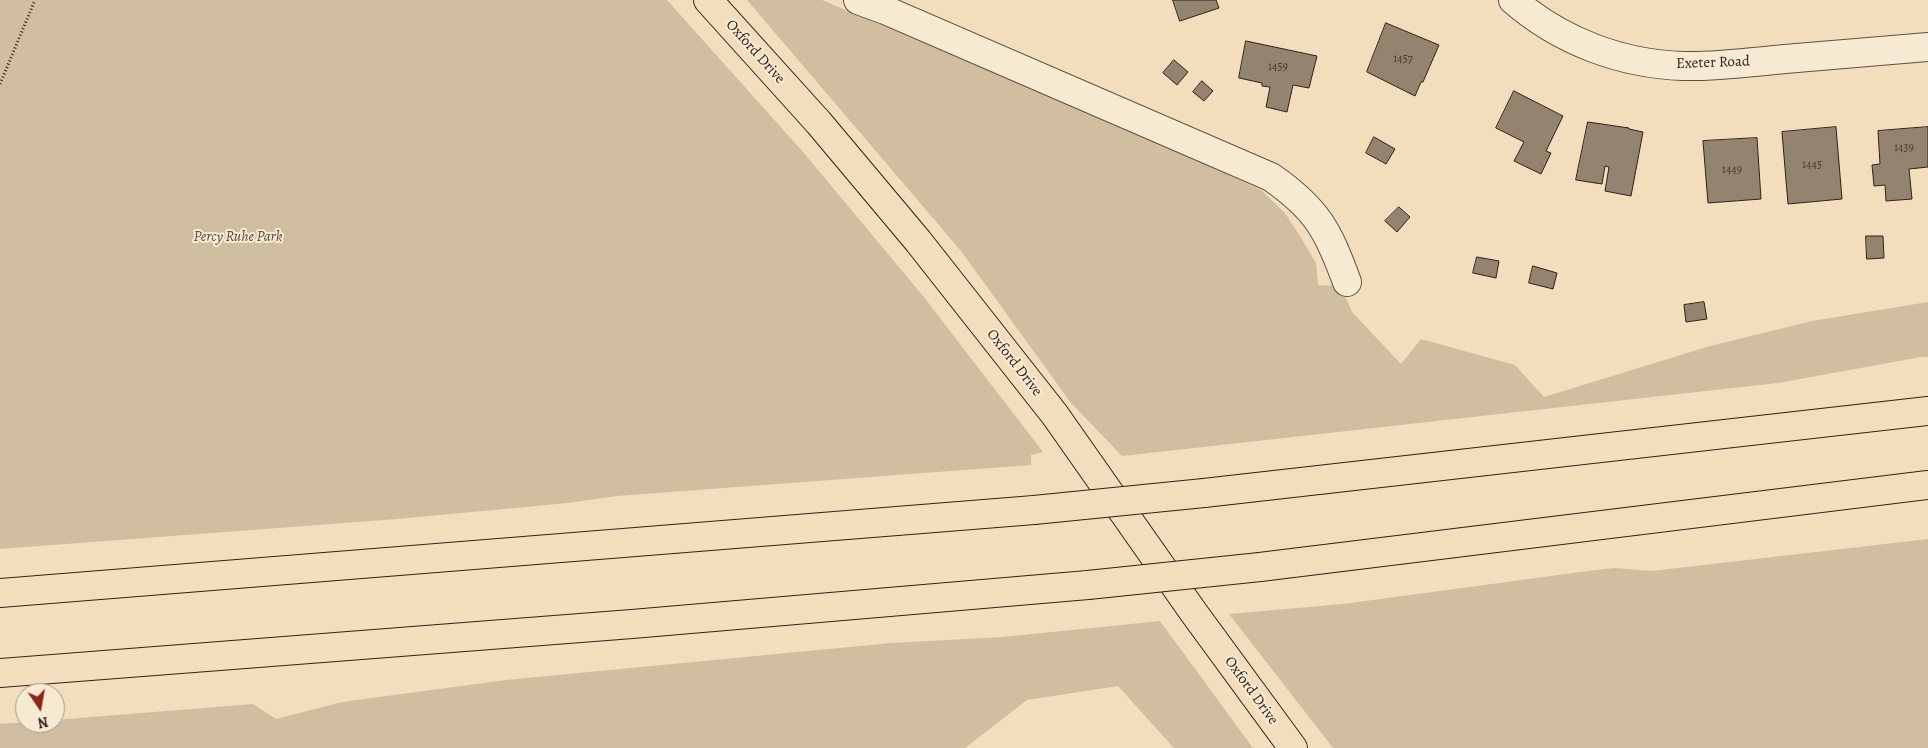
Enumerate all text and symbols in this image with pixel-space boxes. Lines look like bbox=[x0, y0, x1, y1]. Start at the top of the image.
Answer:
street label: Oxford Drive bbox=[722, 16, 788, 88]
house number: 1457 bbox=[1393, 52, 1413, 66]
street label: Exeter Road bbox=[1676, 53, 1750, 73]
house number: 1459 bbox=[1268, 60, 1288, 74]
house number: 1439 bbox=[1894, 141, 1914, 155]
house number: 1445 bbox=[1802, 158, 1822, 172]
house number: 1449 bbox=[1722, 163, 1742, 177]
park label: Percy Ruhe Park bbox=[194, 228, 282, 246]
street label: Oxford Drive bbox=[982, 326, 1046, 400]
street label: Oxford Drive bbox=[1220, 653, 1282, 729]
north arrow bbox=[15, 683, 65, 733]
text: N bbox=[36, 712, 50, 733]

